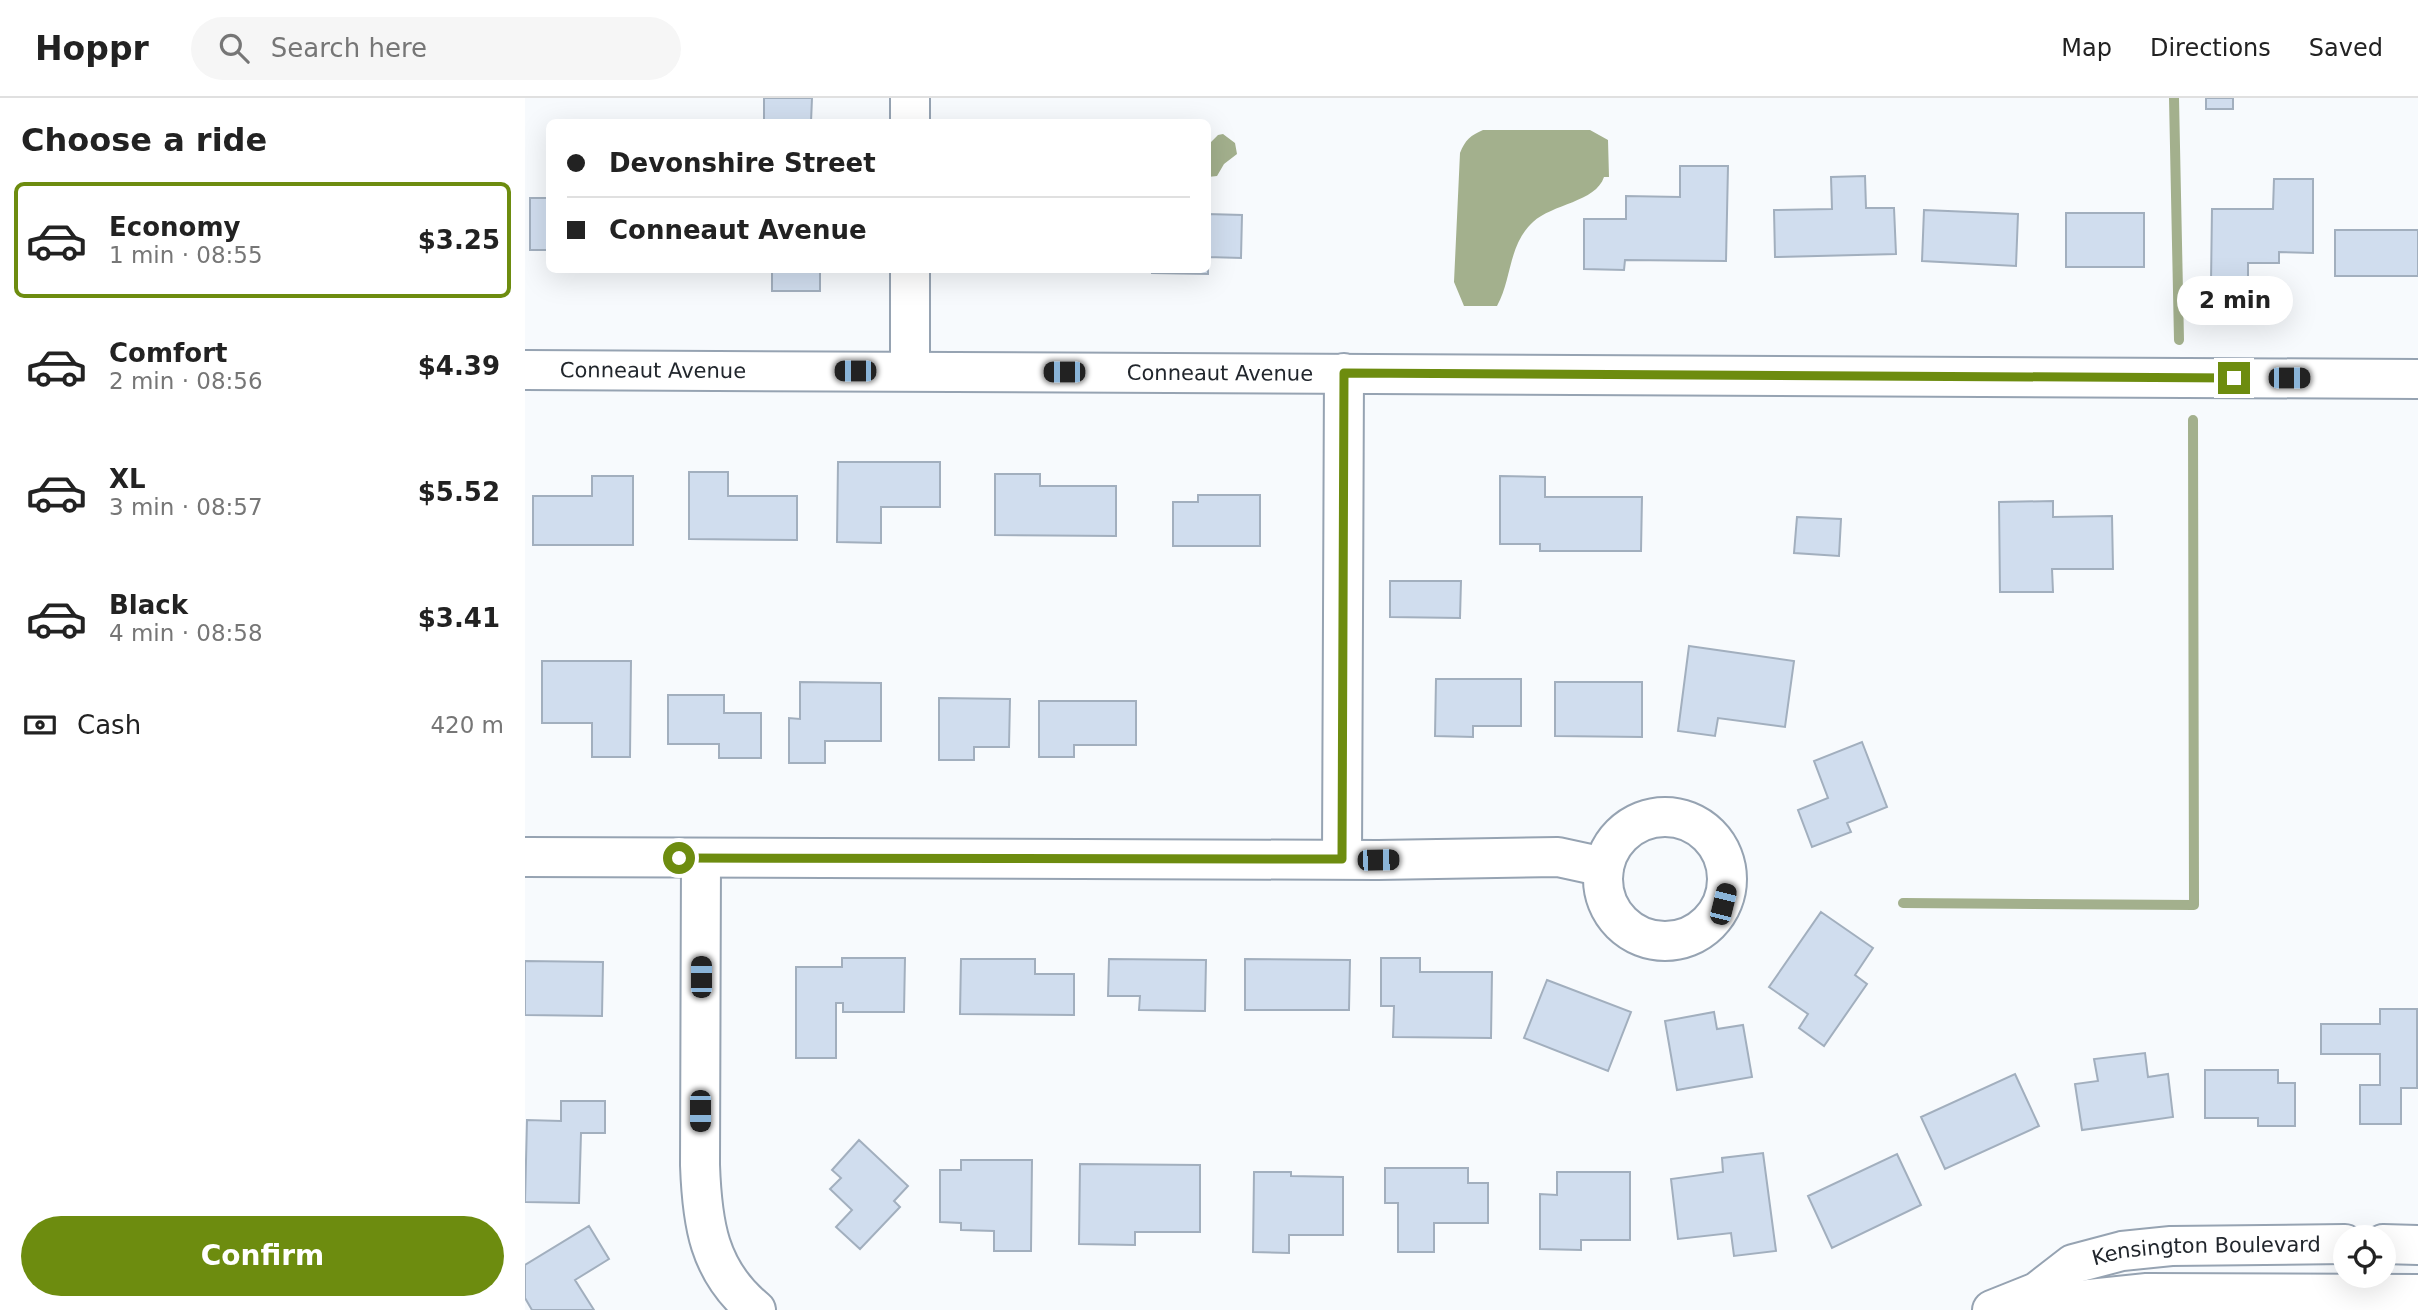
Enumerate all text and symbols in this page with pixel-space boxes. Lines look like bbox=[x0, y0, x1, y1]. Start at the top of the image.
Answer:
search box bbox=[191, 17, 681, 80]
text: Hoppr bbox=[35, 29, 149, 68]
icon: search bbox=[215, 29, 253, 67]
text: Search here bbox=[271, 33, 427, 63]
text: Map bbox=[2061, 34, 2112, 62]
text: Directions bbox=[2150, 34, 2271, 62]
text: Saved bbox=[2309, 34, 2383, 62]
text: Choose a ride bbox=[21, 121, 267, 159]
text: Devonshire Street bbox=[609, 148, 876, 178]
icon: car bbox=[25, 209, 88, 272]
text: Economy bbox=[109, 212, 240, 242]
text: Conneaut Avenue bbox=[609, 215, 867, 245]
text: $3.25 bbox=[418, 225, 500, 255]
text: 1 min · 08:55 bbox=[109, 242, 263, 268]
callout: 2 min bbox=[2176, 276, 2292, 326]
text: 2 min bbox=[2199, 287, 2271, 313]
icon: car bbox=[25, 335, 88, 398]
text: Comfort bbox=[109, 338, 227, 368]
text: $4.39 bbox=[418, 351, 500, 381]
street label: Conneaut Avenue bbox=[560, 358, 746, 383]
car bbox=[835, 361, 877, 382]
street label: Conneaut Avenue bbox=[1127, 361, 1313, 386]
car bbox=[1044, 362, 1086, 383]
route end bbox=[2218, 362, 2250, 394]
text: 2 min · 08:56 bbox=[109, 368, 263, 394]
car bbox=[2269, 368, 2311, 389]
icon: car bbox=[25, 461, 88, 524]
text: XL bbox=[109, 464, 146, 494]
text: $5.52 bbox=[418, 477, 500, 507]
text: 3 min · 08:57 bbox=[109, 494, 263, 520]
icon: car bbox=[25, 587, 88, 650]
text: Black bbox=[109, 590, 188, 620]
text: $3.41 bbox=[418, 603, 500, 633]
text: 4 min · 08:58 bbox=[109, 620, 263, 646]
icon: cash bbox=[21, 706, 59, 744]
text: Cash bbox=[77, 710, 141, 740]
text: 420 m bbox=[430, 712, 504, 738]
route start bbox=[663, 842, 695, 874]
car bbox=[1357, 849, 1400, 871]
car bbox=[1708, 881, 1739, 927]
car bbox=[691, 956, 712, 998]
car bbox=[690, 1090, 711, 1132]
button: Confirm bbox=[21, 1216, 504, 1296]
map controls bbox=[2333, 1225, 2396, 1288]
button: locate bbox=[2333, 1225, 2396, 1288]
street label: Kensington Boulevard bbox=[2089, 1232, 2321, 1270]

